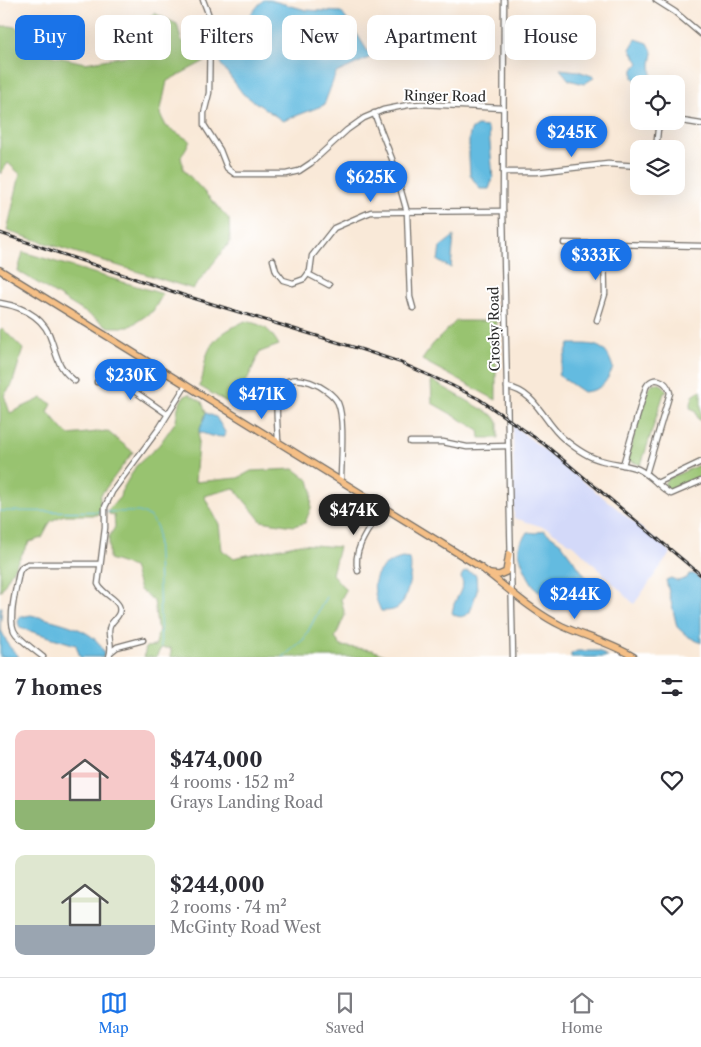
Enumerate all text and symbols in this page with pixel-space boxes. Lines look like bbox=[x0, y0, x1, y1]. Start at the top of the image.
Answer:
chip: Buy bbox=[15, 15, 85, 60]
chip: Rent bbox=[95, 15, 171, 60]
chip: Filters bbox=[181, 15, 272, 60]
chip: New bbox=[282, 15, 357, 60]
chip: Apartment bbox=[367, 15, 495, 60]
chip: House bbox=[505, 15, 596, 60]
map controls bbox=[630, 75, 685, 195]
button: locate bbox=[630, 75, 685, 130]
street label: Ringer Road bbox=[404, 86, 487, 106]
pin: $245K bbox=[537, 116, 607, 158]
text: $245K bbox=[547, 122, 597, 142]
button: layers bbox=[630, 140, 685, 195]
pin: $625K bbox=[336, 160, 406, 203]
text: $625K bbox=[346, 167, 396, 187]
pin: $333K bbox=[561, 238, 631, 281]
text: $333K bbox=[572, 245, 620, 265]
street label: Crosby Road bbox=[484, 286, 504, 372]
pin: $230K bbox=[96, 358, 166, 401]
text: $230K bbox=[106, 365, 156, 385]
pin: $471K bbox=[227, 378, 297, 420]
text: $471K bbox=[239, 384, 285, 404]
pin: $474K bbox=[319, 494, 389, 536]
text: $474K bbox=[330, 500, 378, 520]
pin: $244K bbox=[540, 578, 610, 620]
text: $244K bbox=[550, 584, 600, 604]
icon: filters bbox=[658, 673, 686, 701]
text: 7 homes bbox=[15, 675, 102, 700]
text: $474,000 bbox=[170, 747, 263, 772]
icon: home bbox=[55, 750, 115, 810]
icon: heart bbox=[658, 766, 686, 794]
text: 4 rooms · 152 m² bbox=[170, 772, 295, 792]
text: Grays Landing Road bbox=[170, 792, 323, 812]
text: $244,000 bbox=[170, 872, 265, 897]
icon: home bbox=[55, 875, 115, 935]
icon: heart bbox=[658, 891, 686, 919]
text: 2 rooms · 74 m² bbox=[170, 897, 287, 917]
text: McGinty Road West bbox=[170, 917, 321, 937]
tab: Map bbox=[98, 989, 129, 1037]
tab: Saved bbox=[326, 989, 364, 1037]
tab: Home bbox=[561, 989, 602, 1037]

